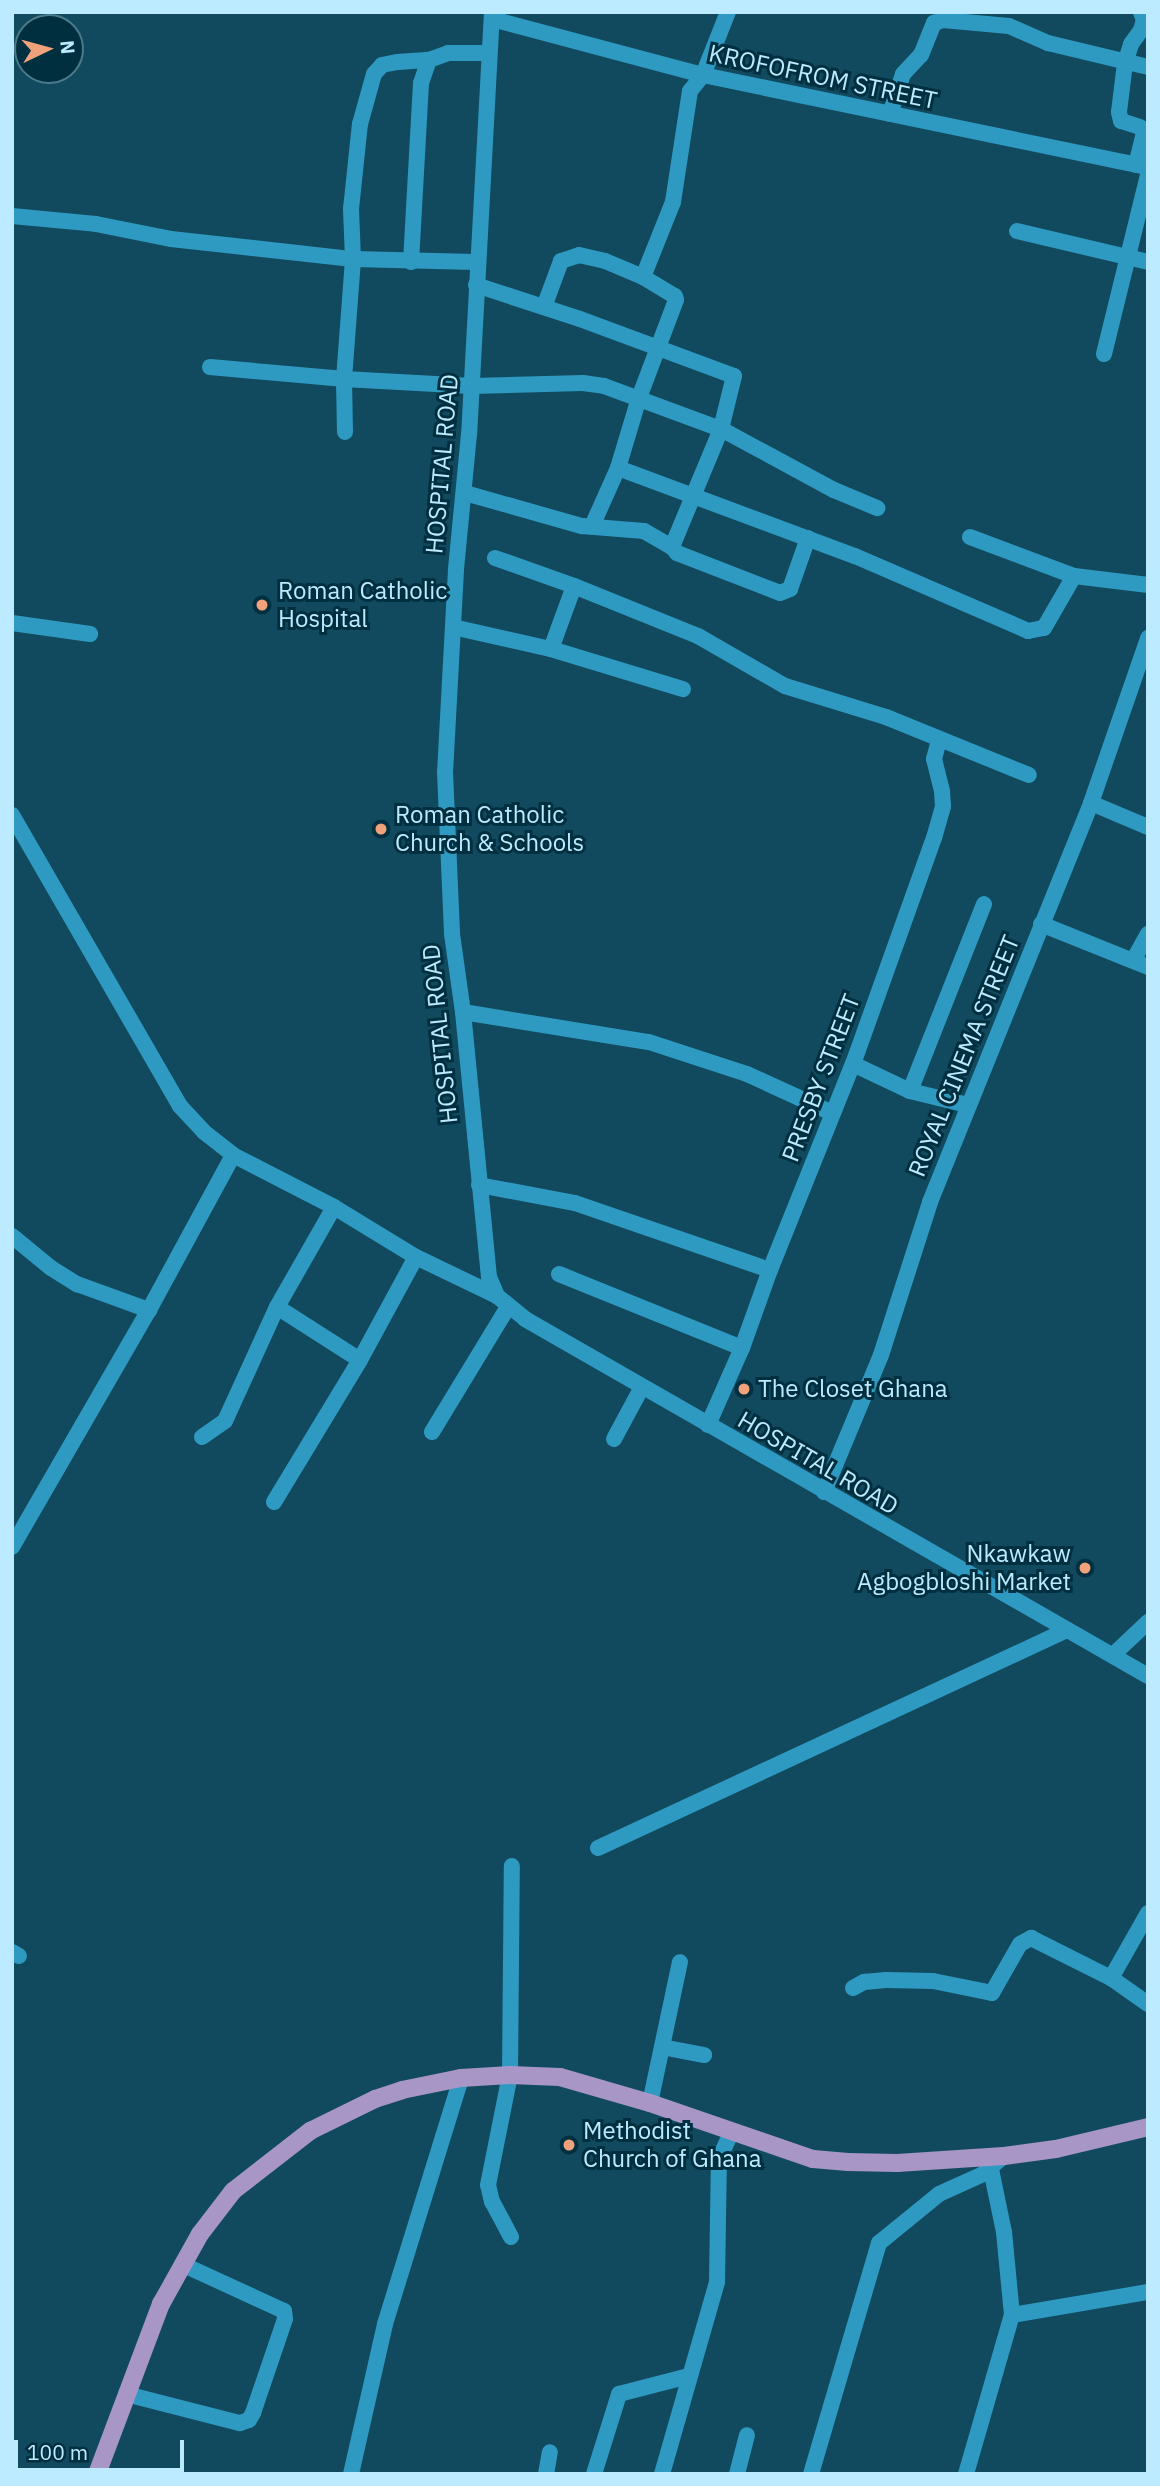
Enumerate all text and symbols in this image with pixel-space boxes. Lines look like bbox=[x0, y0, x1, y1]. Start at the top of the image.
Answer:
north arrow bbox=[14, 14, 84, 84]
text: N bbox=[55, 39, 80, 55]
street label: KROFOFROM STREET bbox=[706, 39, 940, 115]
street label: HOSPITAL ROAD bbox=[420, 373, 464, 555]
place label: Roman Catholic Hospital bbox=[278, 577, 447, 633]
marker: Roman Catholic Hospital bbox=[252, 595, 272, 615]
place label: Roman Catholic Church & Schools bbox=[395, 801, 584, 857]
marker: Roman Catholic Church & Schools bbox=[373, 821, 389, 837]
street label: ROYAL CINEMA STREET bbox=[902, 931, 1026, 1181]
street label: HOSPITAL ROAD bbox=[416, 943, 464, 1125]
street label: PRESBY STREET bbox=[776, 990, 866, 1166]
place label: The Closet Ghana bbox=[758, 1375, 948, 1403]
marker: The Closet Ghana bbox=[736, 1381, 752, 1397]
street label: HOSPITAL ROAD bbox=[733, 1405, 903, 1521]
place label: Nkawkaw Agbogbloshi Market bbox=[857, 1540, 1071, 1596]
marker: Nkawkaw Agbogbloshi Market bbox=[1077, 1560, 1093, 1576]
place label: Methodist Church of Ghana bbox=[583, 2117, 762, 2173]
marker: Methodist Church of Ghana bbox=[561, 2137, 577, 2153]
scale bar bbox=[18, 2426, 187, 2470]
text: 100 m bbox=[27, 2438, 88, 2466]

